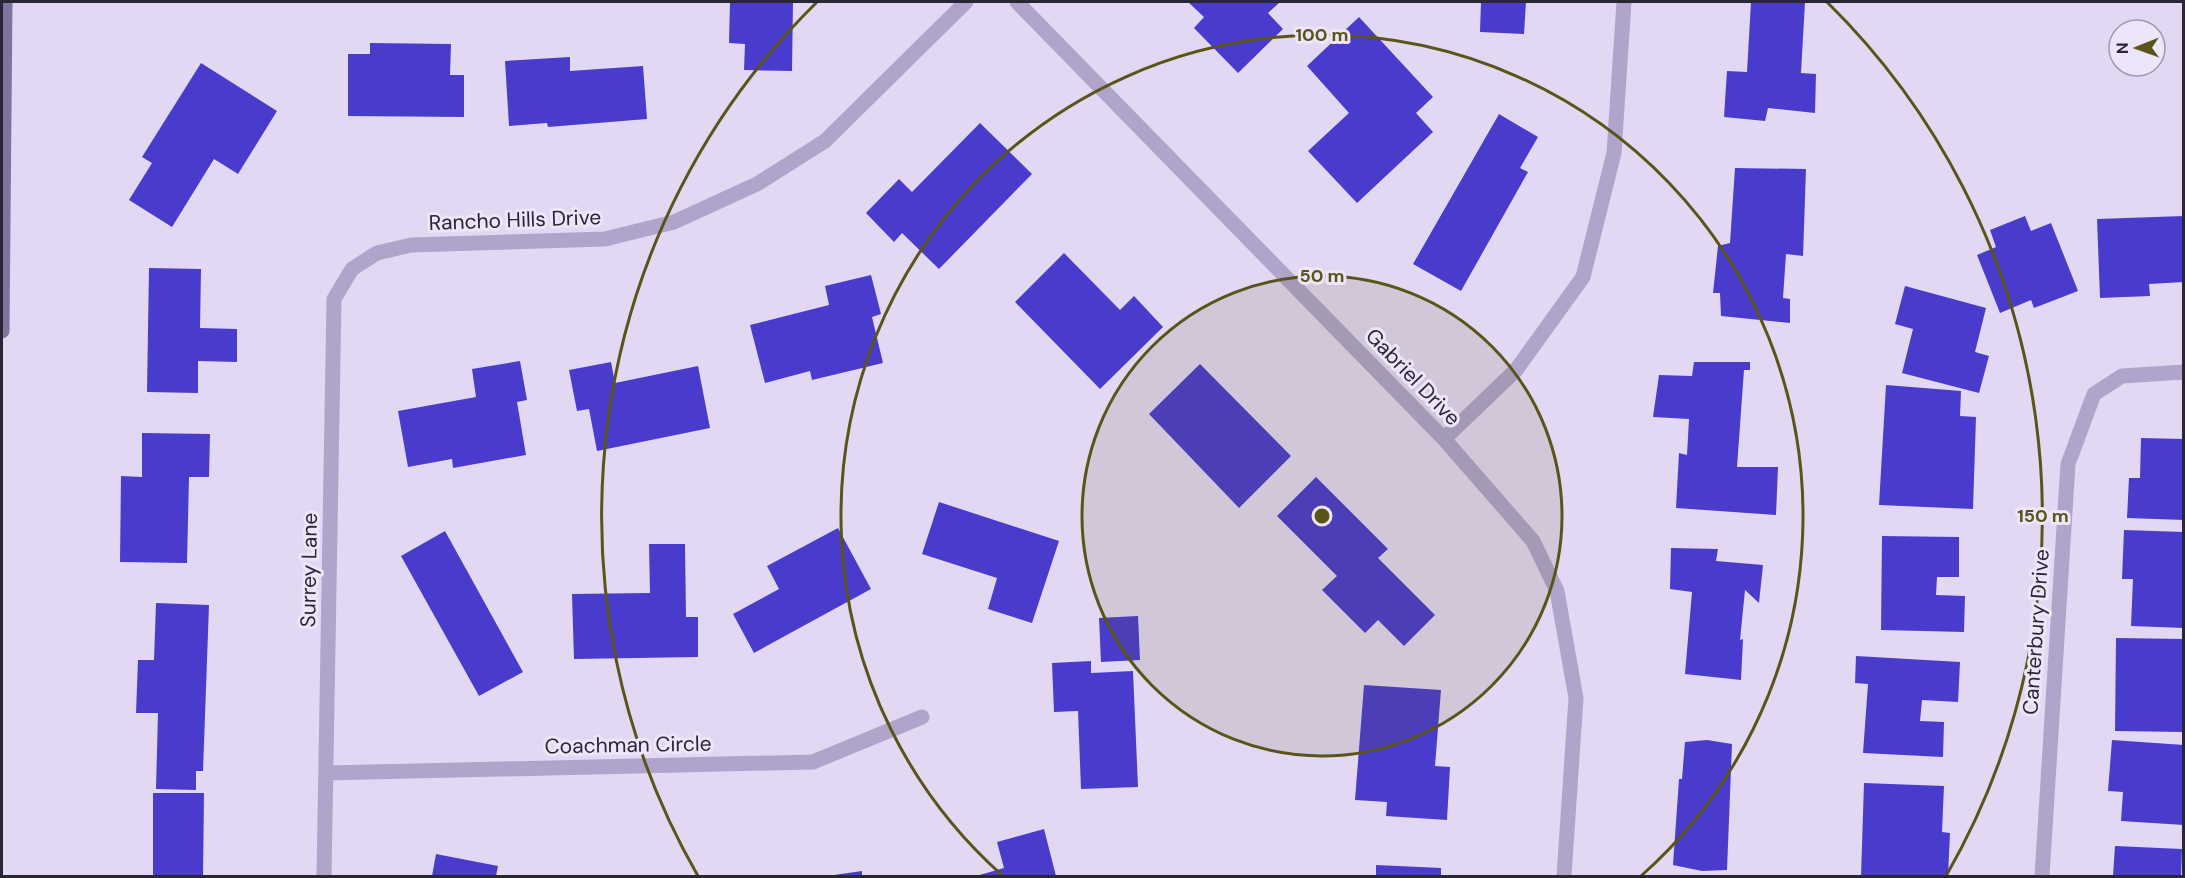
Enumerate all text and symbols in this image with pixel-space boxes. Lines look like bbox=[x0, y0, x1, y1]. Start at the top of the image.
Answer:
north arrow bbox=[2107, 18, 2167, 78]
text: 100 m bbox=[1295, 23, 1349, 47]
text: N bbox=[2112, 42, 2133, 54]
street label: Rancho Hills Drive bbox=[428, 203, 602, 237]
text: 50 m bbox=[1299, 264, 1345, 288]
street label: Gabriel Drive bbox=[1359, 322, 1467, 432]
text: 150 m bbox=[2017, 504, 2069, 528]
centre of rings bbox=[1312, 506, 1332, 526]
street label: Surrey Lane bbox=[294, 512, 324, 628]
street label: Canterbury Drive bbox=[2016, 548, 2056, 716]
street label: Coachman Circle bbox=[544, 730, 712, 760]

